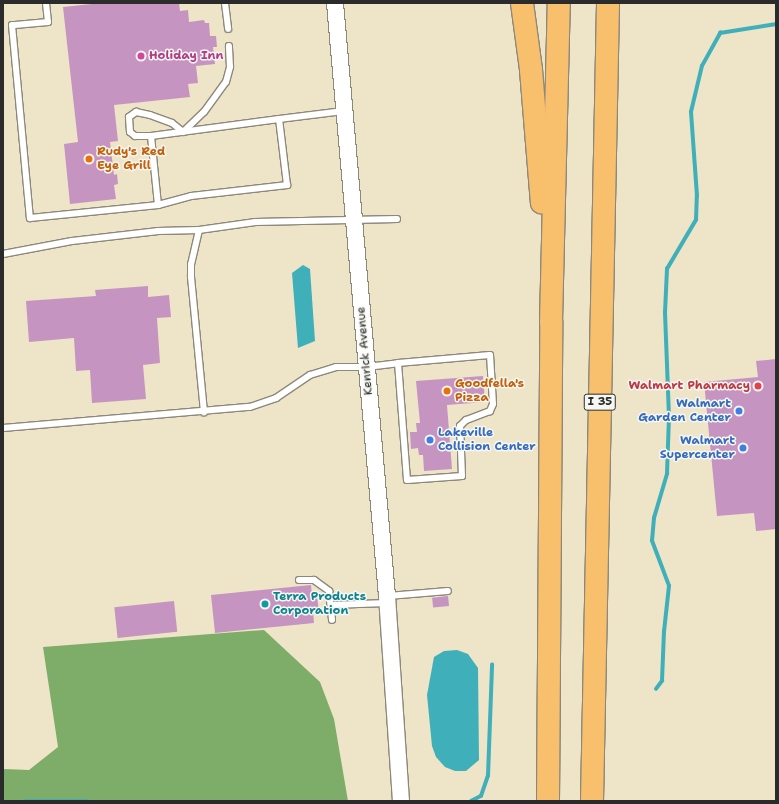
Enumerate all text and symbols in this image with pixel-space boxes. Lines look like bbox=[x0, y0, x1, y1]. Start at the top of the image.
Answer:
place label: Holiday Inn bbox=[149, 49, 223, 63]
marker: Holiday Inn bbox=[136, 51, 146, 61]
place label: Rudy's Red Eye Grill bbox=[97, 145, 165, 173]
marker: Rudy's Red Eye Grill bbox=[84, 154, 94, 164]
street label: Kenrick Avenue bbox=[354, 306, 376, 396]
place label: Goodfella's Pizza bbox=[455, 377, 524, 405]
place label: Walmart Pharmacy bbox=[628, 379, 750, 393]
marker: Walmart Pharmacy bbox=[753, 381, 763, 391]
marker: Goodfella's Pizza bbox=[442, 386, 452, 396]
road number: I 35 bbox=[583, 393, 617, 411]
place label: Walmart Garden Center bbox=[638, 397, 731, 425]
marker: Walmart Garden Center bbox=[734, 406, 744, 416]
place label: Lakeville Collision Center bbox=[438, 426, 536, 454]
place label: Walmart Supercenter bbox=[660, 434, 735, 462]
marker: Lakeville Collision Center bbox=[425, 435, 435, 445]
marker: Walmart Supercenter bbox=[738, 443, 748, 453]
place label: Terra Products Corporation bbox=[273, 590, 366, 618]
marker: Terra Products Corporation bbox=[260, 599, 270, 609]

